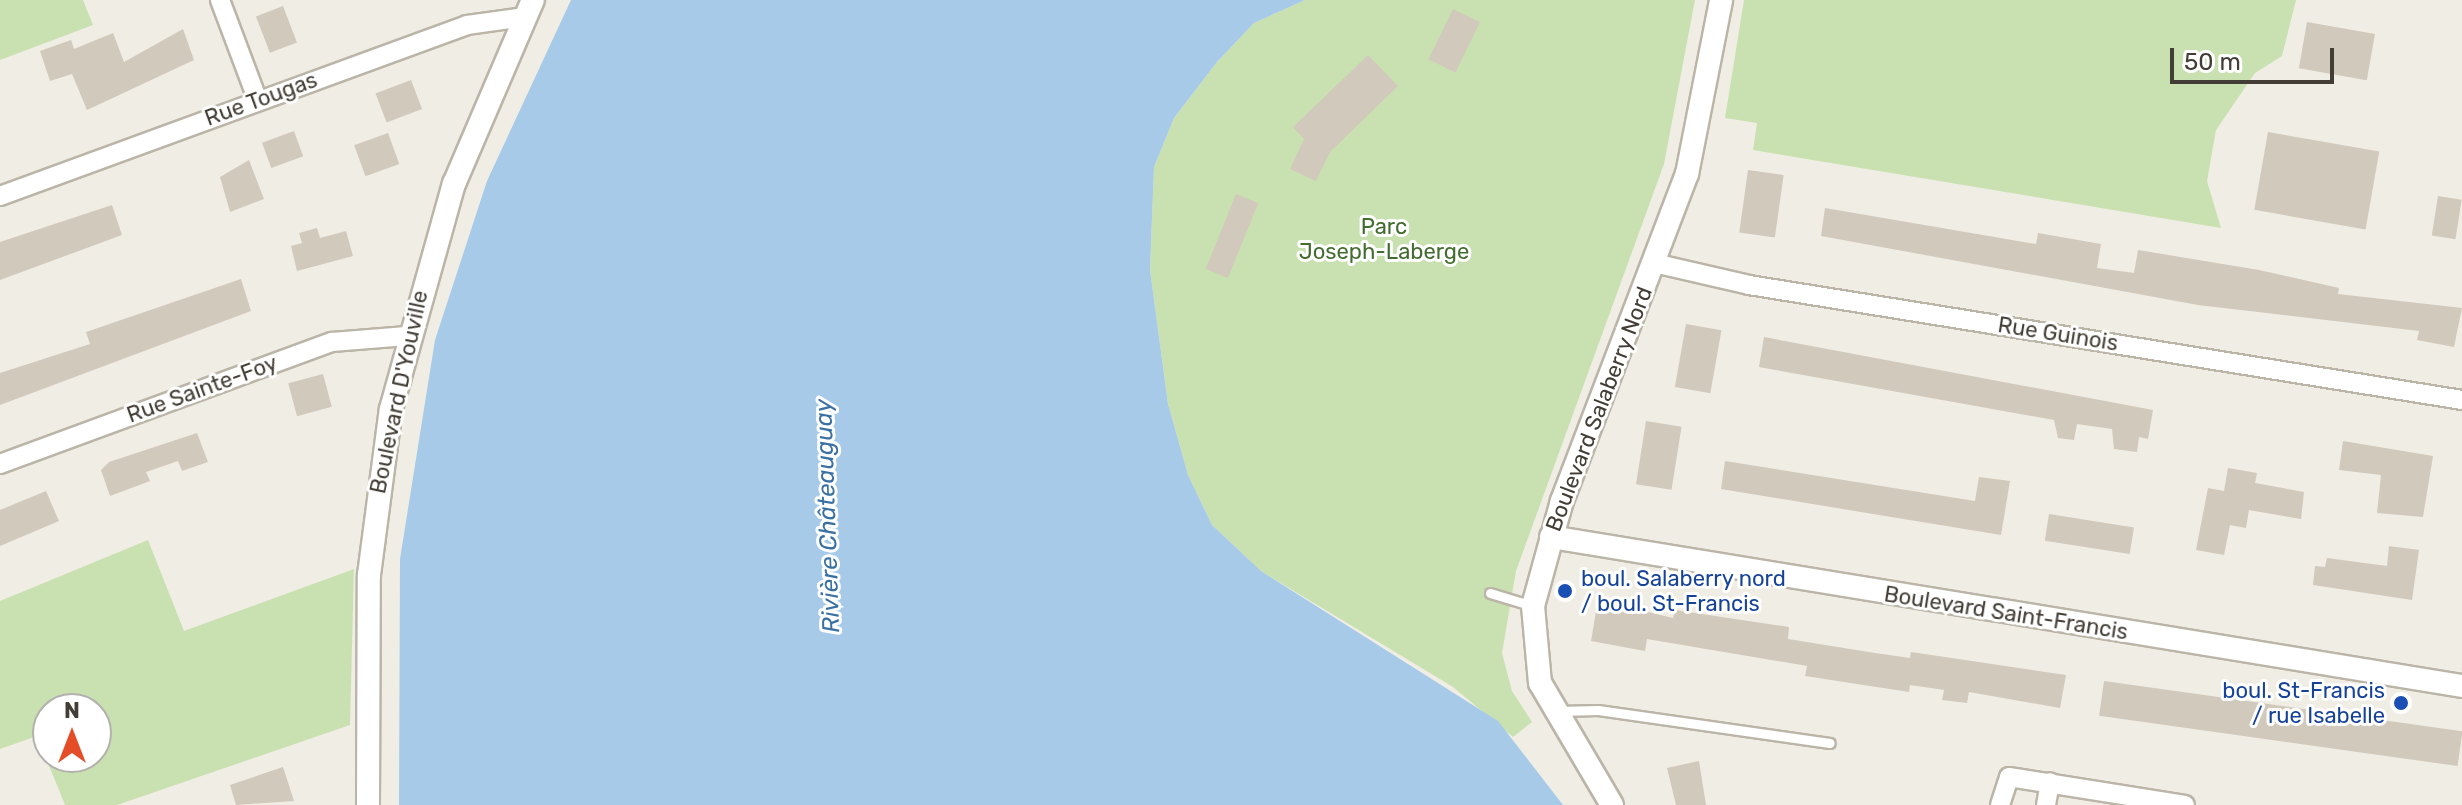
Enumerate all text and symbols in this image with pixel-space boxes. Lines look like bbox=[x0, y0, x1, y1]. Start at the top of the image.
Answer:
scale bar bbox=[2174, 32, 2338, 82]
text: 50 m bbox=[2184, 48, 2241, 76]
street label: Rue Tougas bbox=[201, 66, 321, 132]
park label: Parc Joseph-Laberge bbox=[1299, 213, 1469, 264]
street label: Boulevard Salaberry Nord bbox=[1540, 283, 1658, 535]
street label: Boulevard D'Youville bbox=[365, 288, 433, 496]
street label: Rue Guinois bbox=[1996, 311, 2120, 357]
street label: Rue Sainte-Foy bbox=[123, 350, 281, 428]
water label: Rivière Châteauguay bbox=[810, 398, 846, 634]
place label: boul. Salaberry nord / boul. St-Francis bbox=[1581, 565, 1786, 616]
street label: Boulevard Saint-Francis bbox=[1882, 581, 2130, 645]
marker: boul. Salaberry nord / boul. St-Francis bbox=[1556, 582, 1574, 600]
place label: boul. St-Francis / rue Isabelle bbox=[2222, 677, 2385, 728]
north arrow bbox=[32, 693, 112, 773]
marker: boul. St-Francis / rue Isabelle bbox=[2392, 694, 2410, 712]
text: N bbox=[64, 697, 80, 724]

